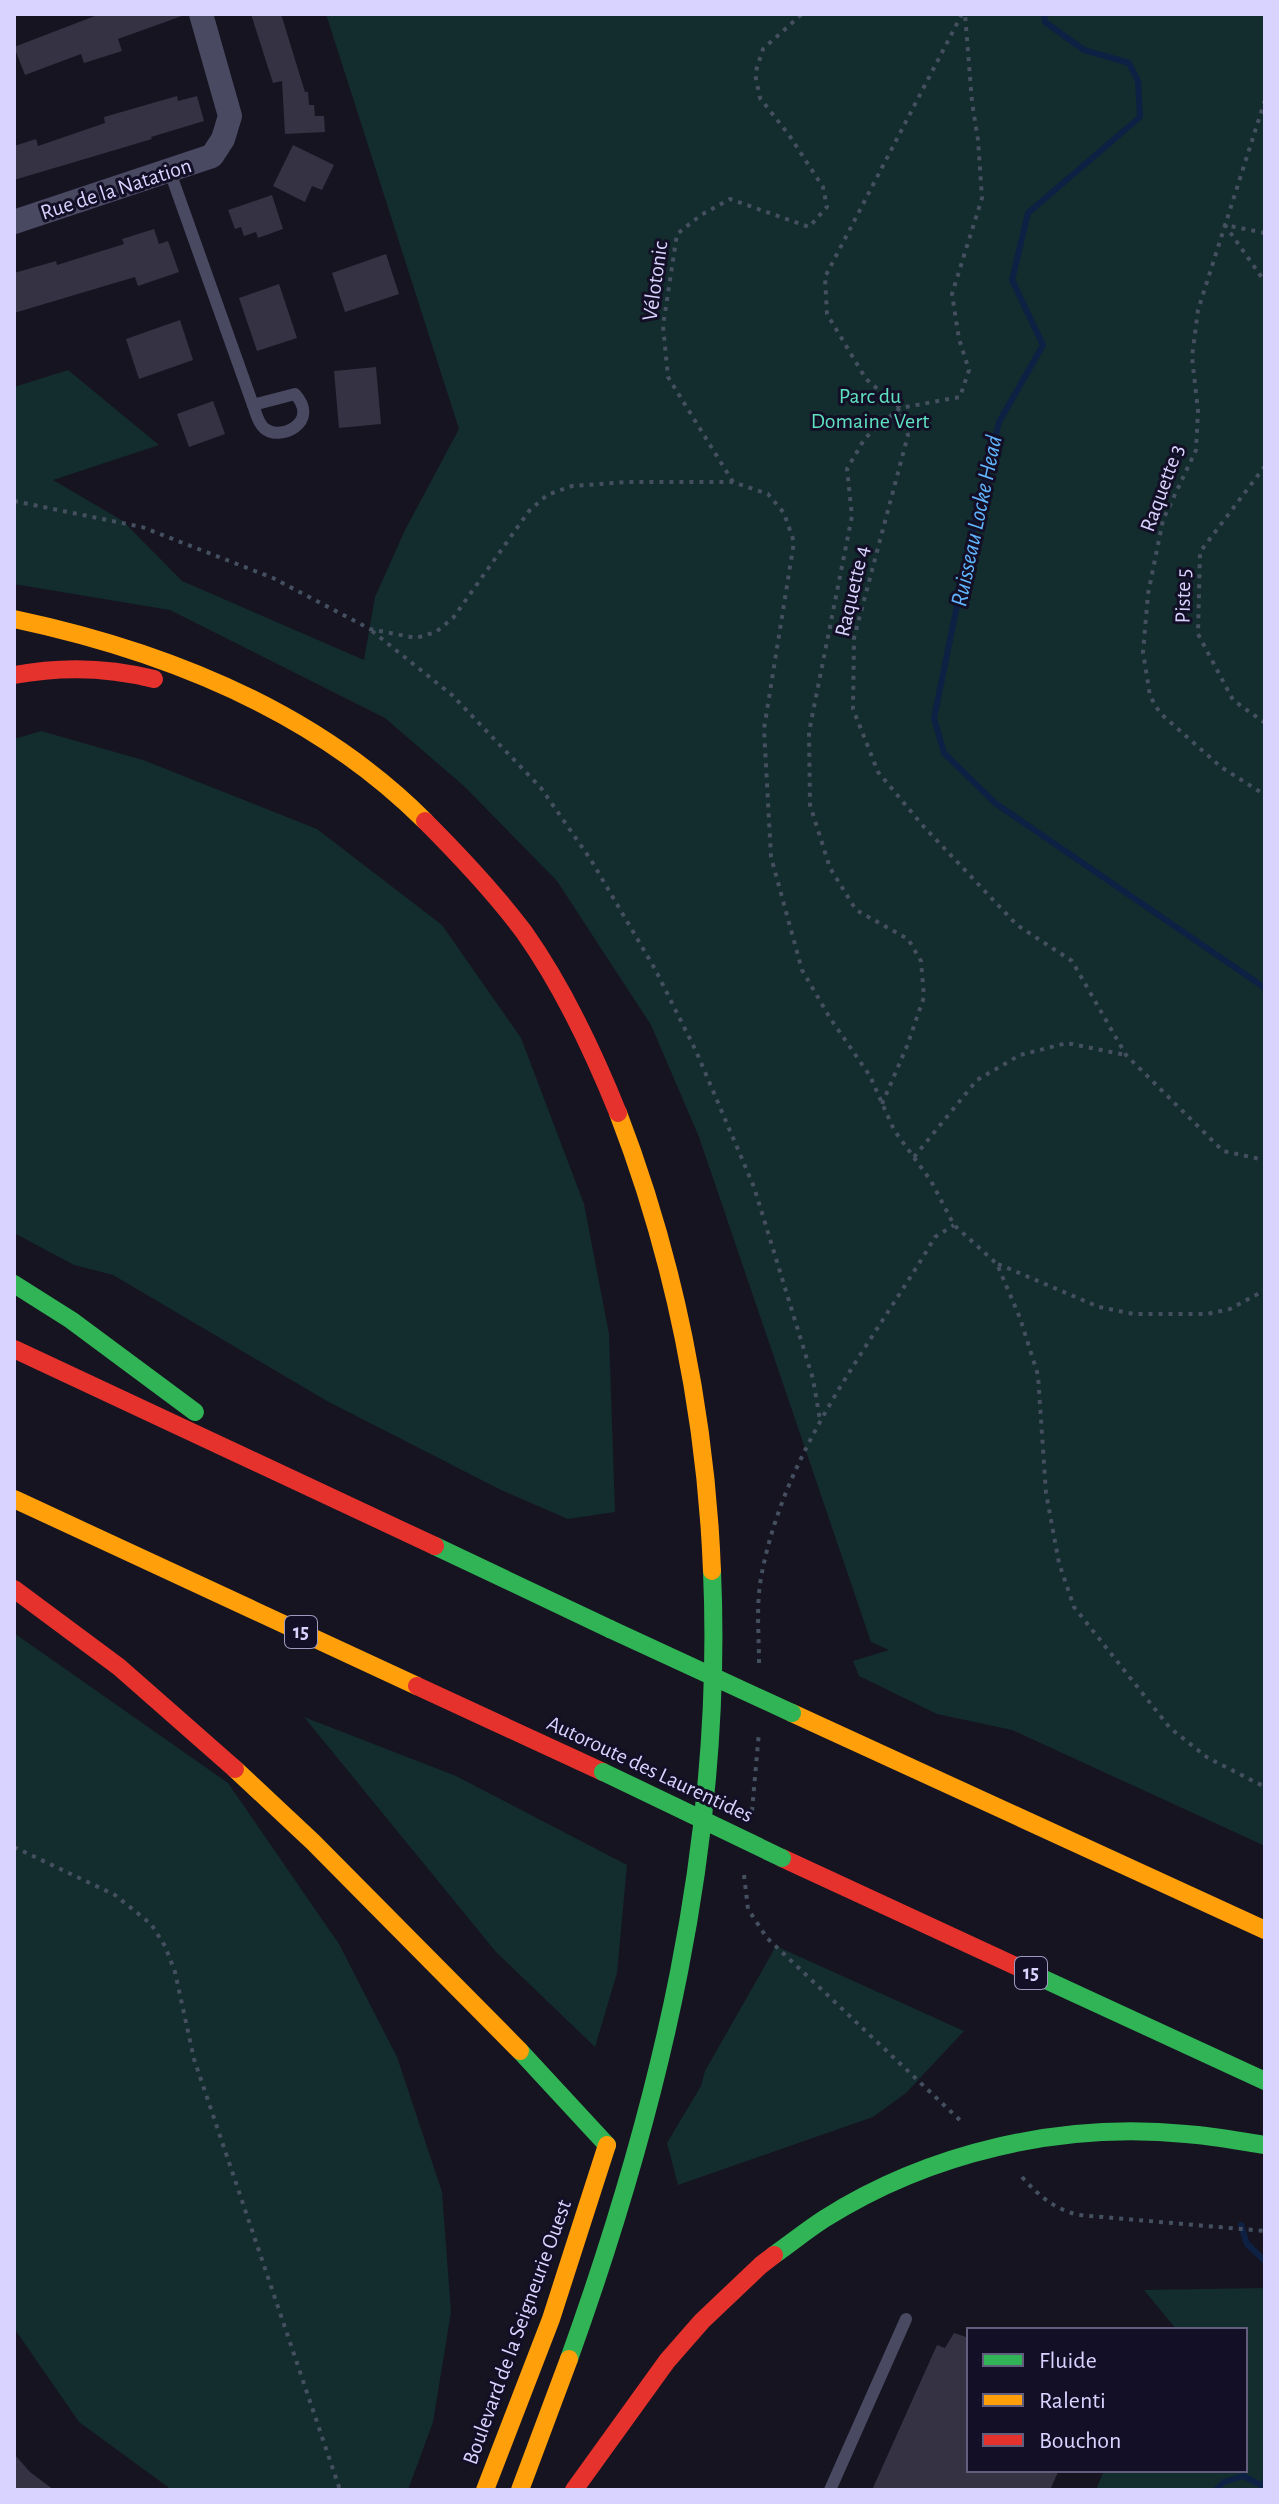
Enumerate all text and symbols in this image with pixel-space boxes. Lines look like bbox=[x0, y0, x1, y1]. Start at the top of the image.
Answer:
street label: Rue de la Natation bbox=[38, 154, 194, 224]
street label: Vélotonic bbox=[639, 239, 672, 322]
park label: Parc du Domaine Vert bbox=[811, 385, 929, 432]
water label: Ruisseau Locke Head bbox=[947, 433, 1007, 609]
street label: Raquette 3 bbox=[1136, 441, 1188, 535]
street label: Raquette 4 bbox=[831, 543, 873, 639]
street label: Piste 5 bbox=[1172, 569, 1194, 623]
road number: 15 bbox=[285, 1616, 317, 1648]
street label: Autoroute des Laurentides bbox=[544, 1712, 756, 1826]
road number: 15 bbox=[1015, 1957, 1047, 1989]
street label: Boulevard de la Seigneurie Ouest bbox=[459, 2197, 575, 2467]
legend bbox=[967, 2328, 1247, 2472]
text: Fluide bbox=[1039, 2349, 1097, 2373]
text: Ralenti bbox=[1039, 2389, 1106, 2413]
text: Bouchon bbox=[1039, 2429, 1121, 2453]

